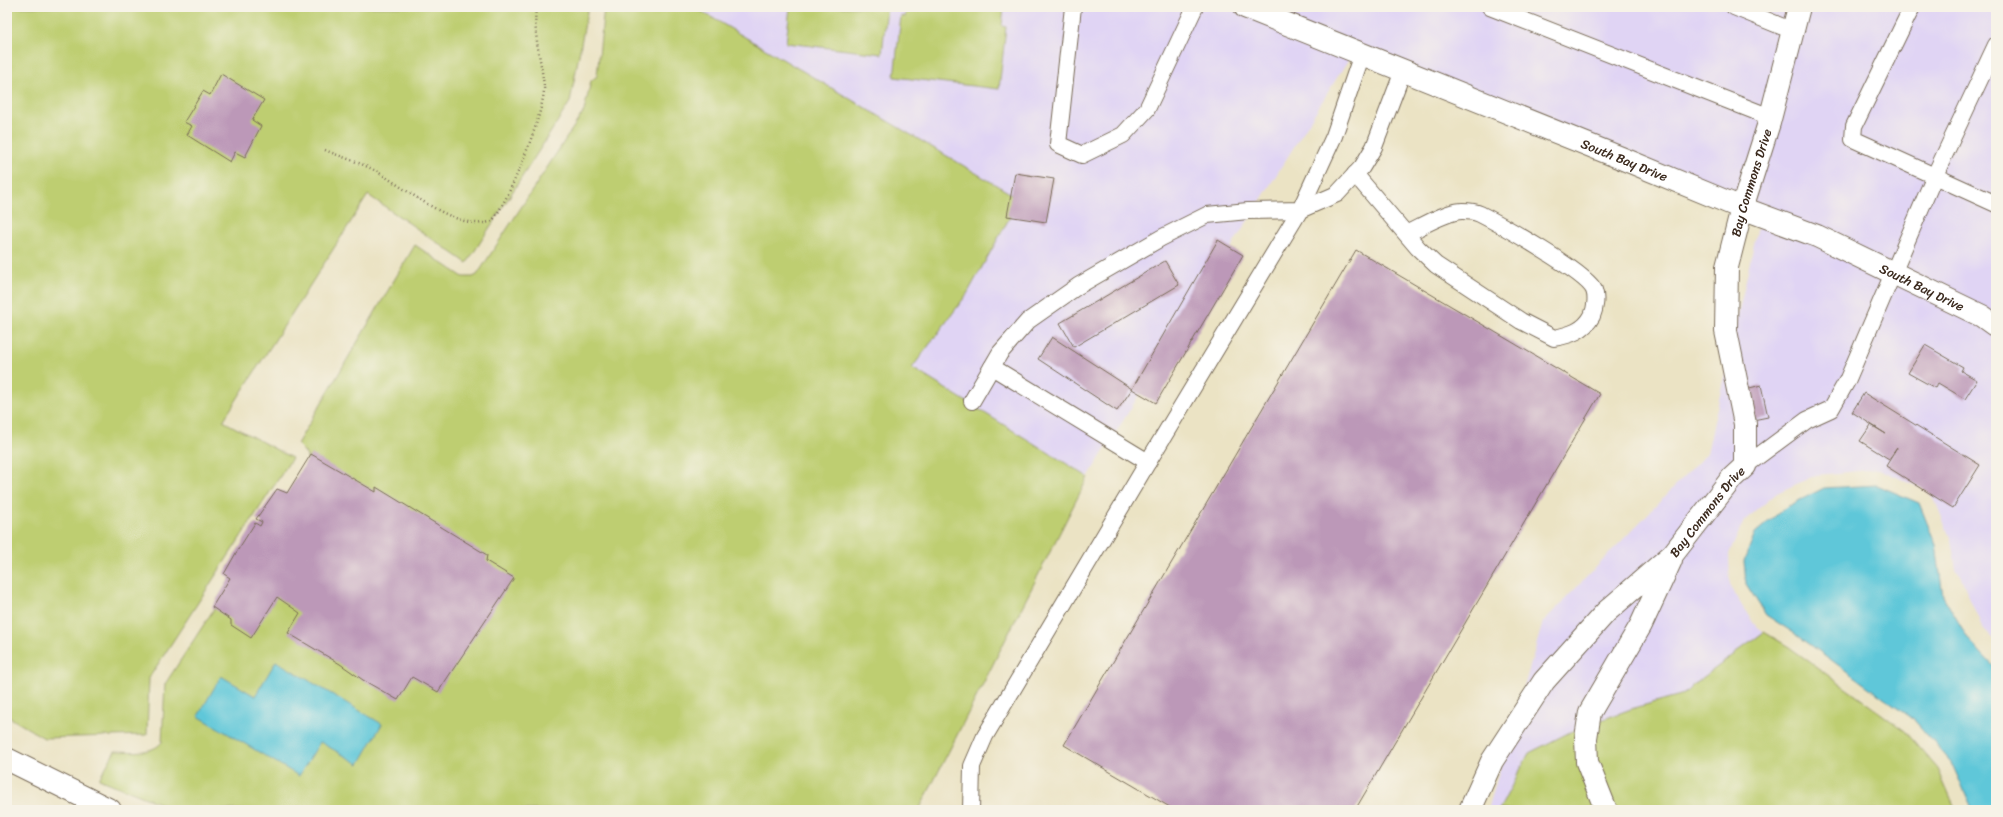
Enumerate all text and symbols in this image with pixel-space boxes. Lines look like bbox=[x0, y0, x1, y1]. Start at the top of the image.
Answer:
street label: Bay Commons Drive bbox=[1724, 125, 1778, 239]
street label: South Bay Drive bbox=[1578, 132, 1672, 188]
street label: South Bay Drive bbox=[1876, 257, 1969, 318]
street label: Bay Commons Drive bbox=[1663, 460, 1750, 562]

